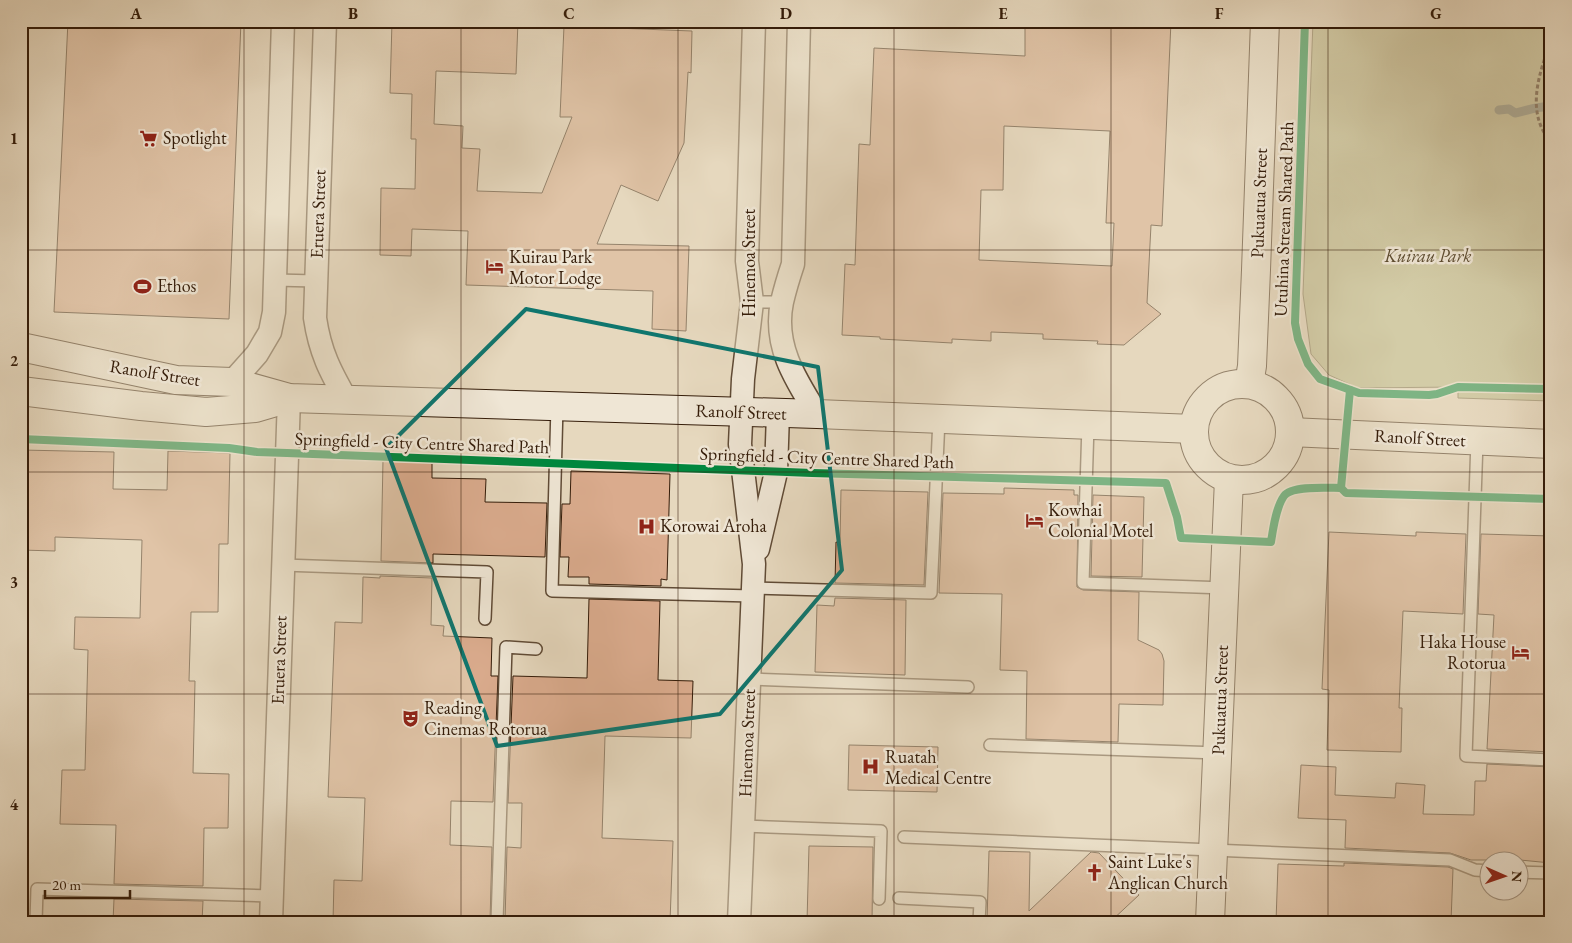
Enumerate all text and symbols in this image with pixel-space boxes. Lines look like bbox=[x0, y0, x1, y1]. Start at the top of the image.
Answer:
text: A bbox=[129, 3, 142, 24]
text: B bbox=[348, 3, 358, 24]
text: C bbox=[563, 3, 575, 24]
text: D bbox=[780, 3, 792, 24]
text: E bbox=[998, 3, 1008, 24]
text: F bbox=[1215, 3, 1224, 24]
text: G bbox=[1430, 3, 1442, 24]
street label: Utuhina Stream Shared Path bbox=[1269, 121, 1298, 317]
place label: Spotlight bbox=[163, 126, 227, 149]
text: 1 bbox=[10, 128, 18, 149]
supermarket icon: Spotlight bbox=[139, 128, 159, 148]
street label: Pukuatua Street bbox=[1245, 147, 1272, 258]
street label: Eruera Street bbox=[304, 169, 331, 259]
street label: Hinemoa Street bbox=[737, 208, 760, 317]
park label: Kuirau Park bbox=[1383, 244, 1472, 267]
place label: Kuirau Park Motor Lodge bbox=[509, 245, 601, 289]
hotel icon: Kuirau Park Motor Lodge bbox=[485, 257, 505, 277]
place label: Ethos bbox=[157, 274, 197, 297]
sports icon: Ethos bbox=[133, 276, 153, 296]
text: 2 bbox=[10, 350, 19, 371]
street label: Ranolf Street bbox=[108, 354, 202, 391]
street label: Ranolf Street bbox=[695, 398, 787, 425]
street label: Ranolf Street bbox=[1374, 424, 1467, 451]
street label: Springfield - City Centre Shared Path bbox=[294, 427, 550, 458]
street label: Springfield - City Centre Shared Path bbox=[699, 442, 955, 473]
place label: Kowhai Colonial Motel bbox=[1048, 498, 1153, 542]
hotel icon: Kowhai Colonial Motel bbox=[1024, 510, 1044, 530]
place label: Korowai Aroha bbox=[660, 514, 767, 537]
hospital icon: Korowai Aroha bbox=[636, 516, 656, 536]
text: 3 bbox=[10, 572, 18, 593]
street label: Eruera Street bbox=[265, 615, 292, 705]
place label: Haka House Rotorua bbox=[1419, 630, 1507, 674]
hotel icon: Haka House Rotorua bbox=[1510, 642, 1530, 662]
street label: Pukuatua Street bbox=[1206, 644, 1233, 755]
street label: Hinemoa Street bbox=[733, 688, 760, 798]
place label: Reading Cinemas Rotorua bbox=[424, 696, 548, 740]
theatre icon: Reading Cinemas Rotorua bbox=[400, 708, 420, 728]
place label: Ruatah Medical Centre bbox=[885, 745, 991, 789]
hospital icon: Ruatah Medical Centre bbox=[861, 757, 881, 777]
text: 4 bbox=[10, 794, 19, 815]
place label: Saint Luke's Anglican Church bbox=[1107, 850, 1228, 894]
north arrow bbox=[1480, 850, 1530, 900]
church icon: Saint Luke's Anglican Church bbox=[1084, 862, 1104, 882]
scale bar bbox=[45, 868, 130, 900]
text: N bbox=[1508, 870, 1526, 883]
text: 20 m bbox=[52, 875, 81, 894]

